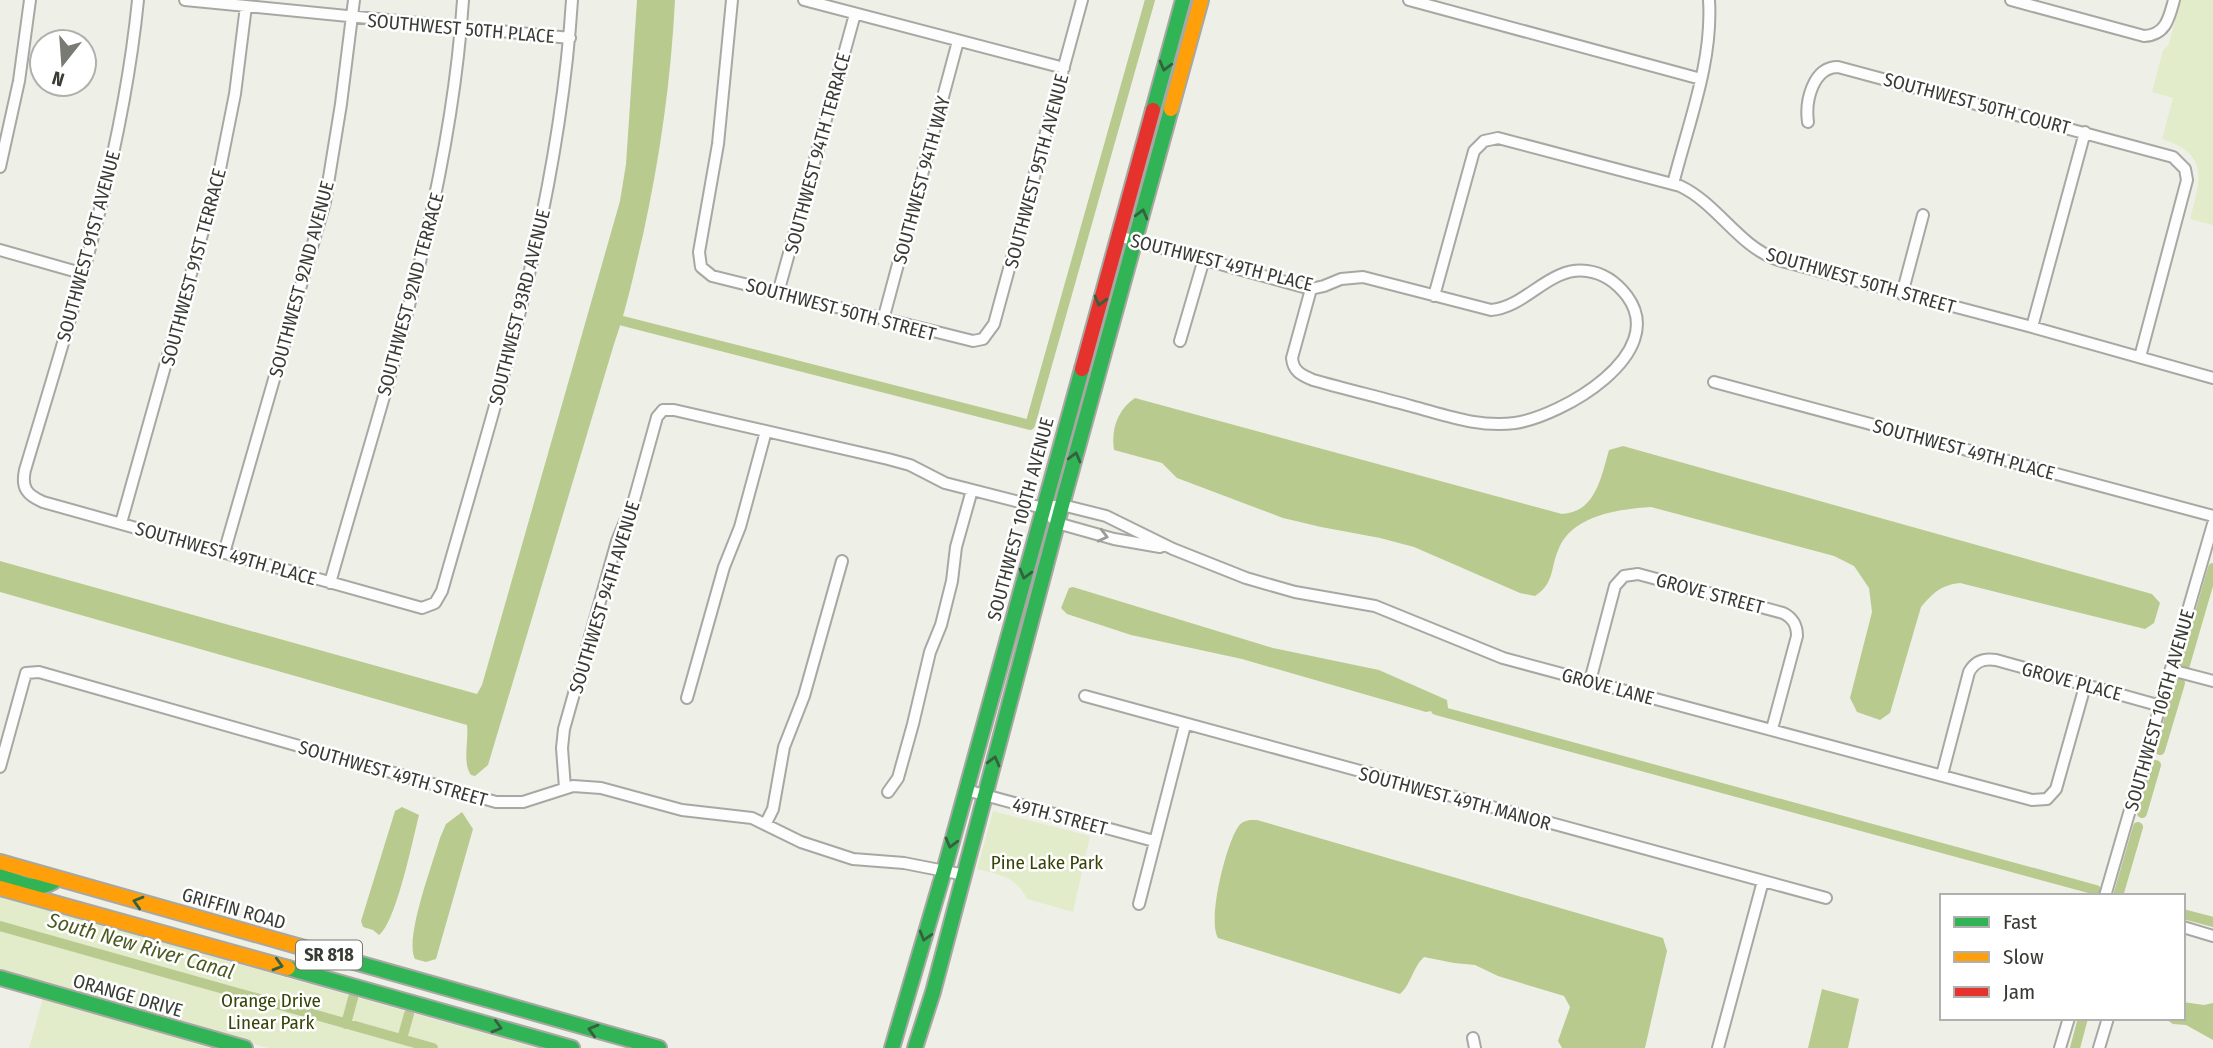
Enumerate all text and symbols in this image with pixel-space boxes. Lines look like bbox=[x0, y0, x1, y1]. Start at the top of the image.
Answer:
street label: SOUTHWEST 50TH PLACE bbox=[367, 9, 555, 48]
north arrow bbox=[28, 28, 98, 98]
street label: SOUTHWEST 94TH TERRACE bbox=[780, 50, 855, 256]
one-way arrow bbox=[1158, 60, 1173, 72]
text: N bbox=[49, 66, 67, 91]
street label: SOUTHWEST 50TH COURT bbox=[1881, 68, 2073, 139]
street label: SOUTHWEST 95TH AVENUE bbox=[999, 72, 1073, 271]
street label: SOUTHWEST 94TH WAY bbox=[888, 93, 955, 267]
street label: SOUTHWEST 91ST AVENUE bbox=[52, 148, 125, 344]
street label: SOUTHWEST 91ST TERRACE bbox=[156, 166, 231, 368]
street label: SOUTHWEST 92ND AVENUE bbox=[264, 178, 339, 380]
street label: SOUTHWEST 92ND TERRACE bbox=[372, 190, 449, 398]
street label: SOUTHWEST 93RD AVENUE bbox=[484, 207, 555, 408]
one-way arrow bbox=[1133, 209, 1148, 221]
street label: SOUTHWEST 49TH PLACE bbox=[1128, 229, 1316, 296]
street label: SOUTHWEST 50TH STREET bbox=[1764, 242, 1958, 319]
street label: SOUTHWEST 50TH STREET bbox=[743, 273, 939, 346]
one-way arrow bbox=[1094, 295, 1108, 307]
street label: SOUTHWEST 49TH PLACE bbox=[1870, 414, 2057, 485]
street label: SOUTHWEST 100TH AVENUE bbox=[982, 415, 1059, 623]
one-way arrow bbox=[1067, 452, 1081, 464]
street label: SOUTHWEST 94TH AVENUE bbox=[564, 498, 645, 696]
street label: SOUTHWEST 49TH PLACE bbox=[133, 517, 319, 590]
one-way arrow bbox=[1097, 528, 1109, 542]
one-way arrow bbox=[1019, 568, 1033, 580]
street label: GROVE STREET bbox=[1653, 568, 1767, 619]
street label: SOUTHWEST 106TH AVENUE bbox=[2120, 607, 2199, 814]
street label: GROVE PLACE bbox=[2019, 657, 2125, 706]
street label: GROVE LANE bbox=[1559, 663, 1657, 710]
street label: SOUTHWEST 49TH STREET bbox=[296, 736, 490, 812]
one-way arrow bbox=[986, 755, 1000, 767]
street label: SOUTHWEST 49TH MANOR bbox=[1356, 762, 1553, 835]
street label: 49TH STREET bbox=[1010, 793, 1110, 840]
one-way arrow bbox=[945, 837, 959, 849]
park label: Pine Lake Park bbox=[991, 851, 1103, 874]
street label: GRIFFIN ROAD bbox=[179, 883, 288, 934]
legend bbox=[1940, 894, 2185, 1020]
one-way arrow bbox=[132, 895, 144, 910]
water label: South New River Canal bbox=[44, 907, 237, 985]
text: Fast bbox=[2003, 909, 2037, 935]
one-way arrow bbox=[919, 930, 933, 942]
road number: SR 818 bbox=[296, 940, 362, 970]
text: Slow bbox=[2003, 944, 2044, 970]
one-way arrow bbox=[272, 957, 284, 972]
street label: ORANGE DRIVE bbox=[70, 969, 185, 1022]
text: Jam bbox=[2003, 979, 2035, 1005]
park label: Orange Drive Linear Park bbox=[221, 989, 321, 1034]
one-way arrow bbox=[491, 1019, 503, 1033]
one-way arrow bbox=[587, 1023, 599, 1038]

